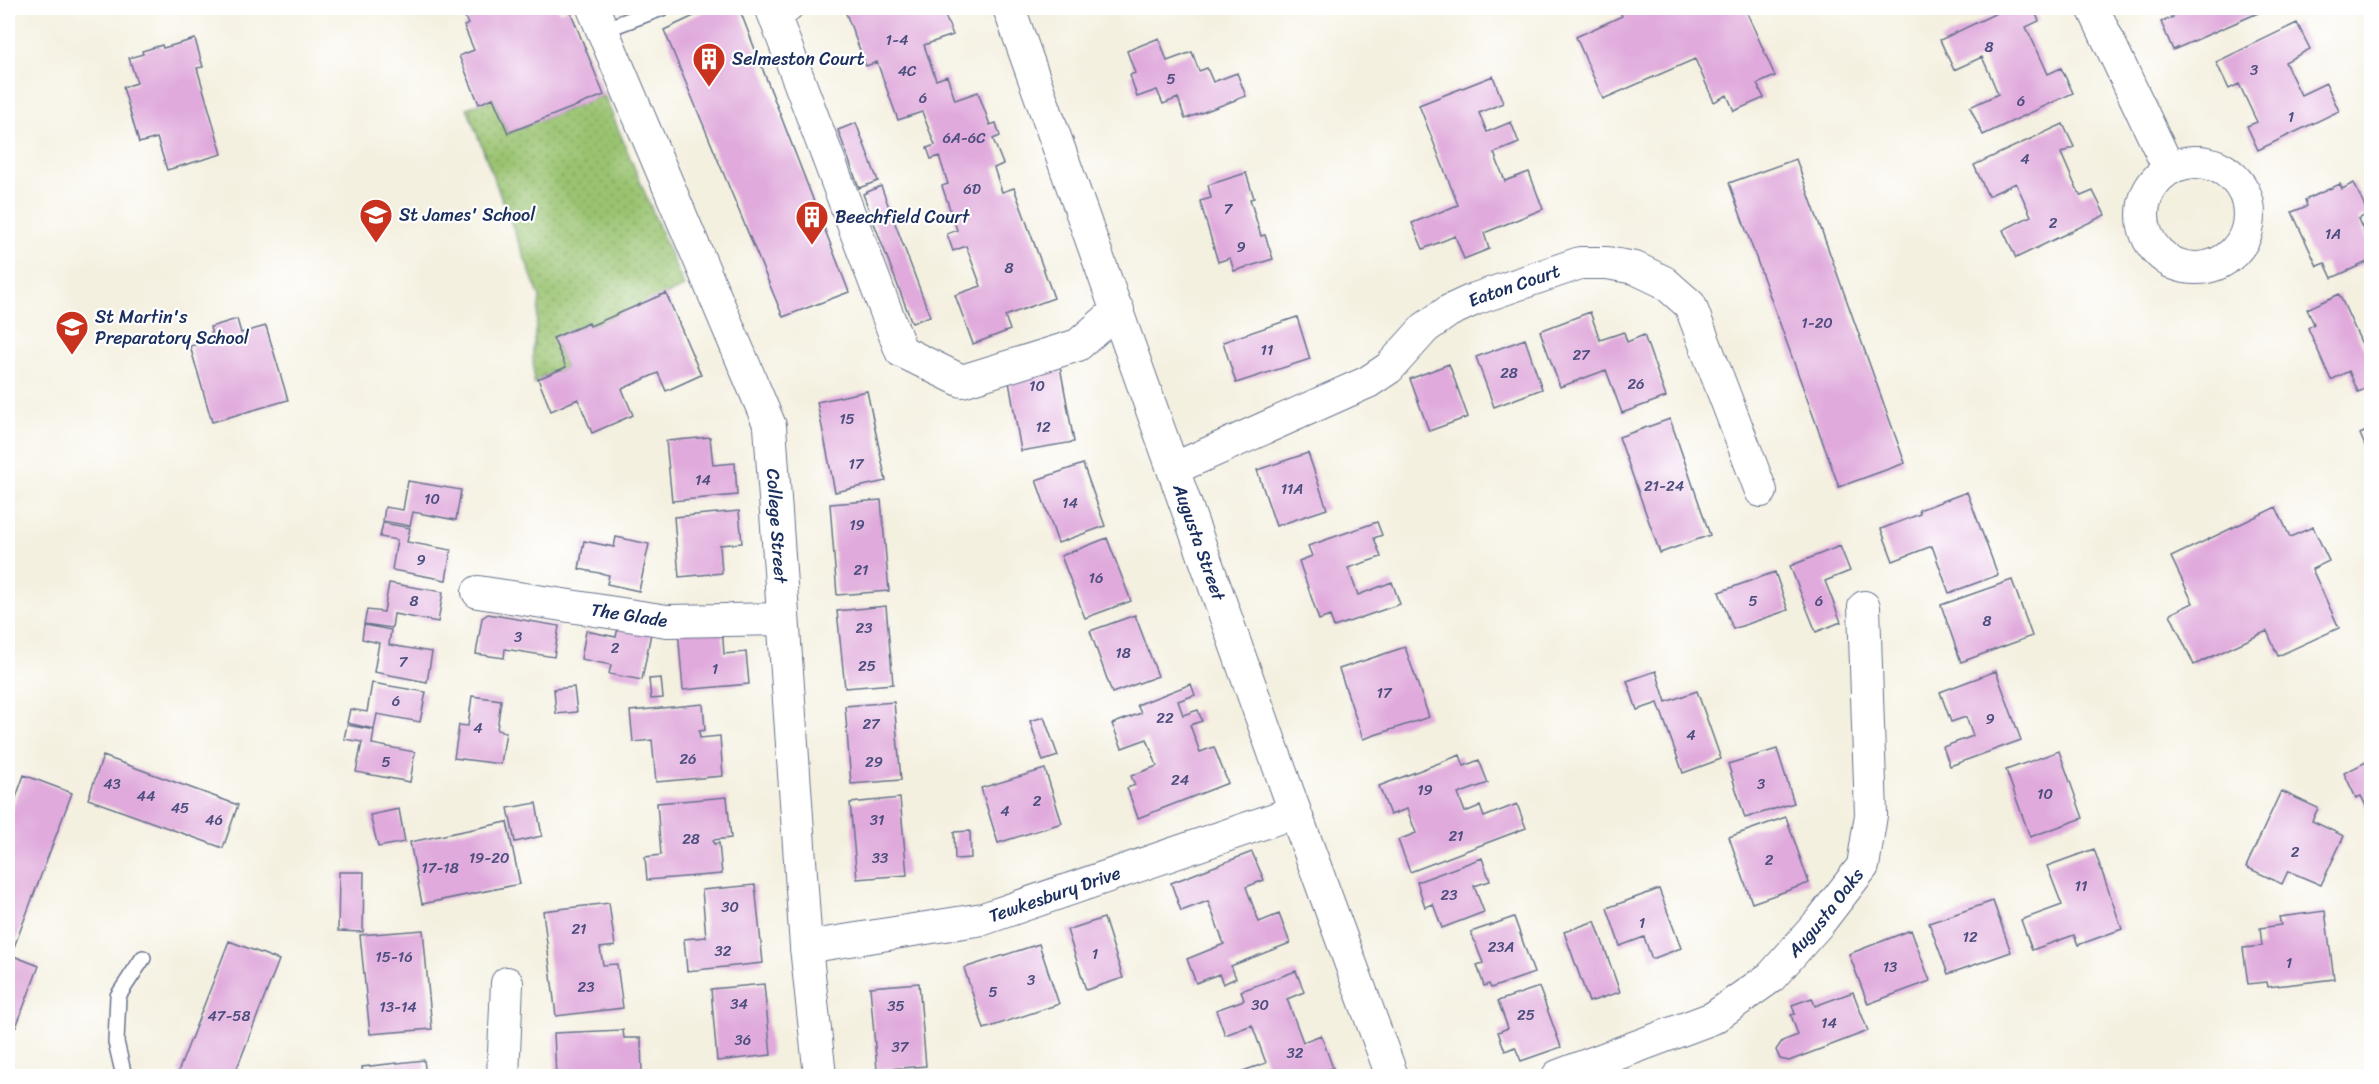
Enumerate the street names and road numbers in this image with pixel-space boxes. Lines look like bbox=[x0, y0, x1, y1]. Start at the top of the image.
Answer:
street label: Eaton Court bbox=[1462, 255, 1565, 316]
street label: College Street bbox=[757, 467, 797, 585]
street label: Augusta Street bbox=[1163, 478, 1235, 606]
street label: The Glade bbox=[589, 594, 670, 637]
street label: Tewkesbury Drive bbox=[984, 857, 1125, 932]
street label: Augusta Oaks bbox=[1779, 860, 1873, 966]

